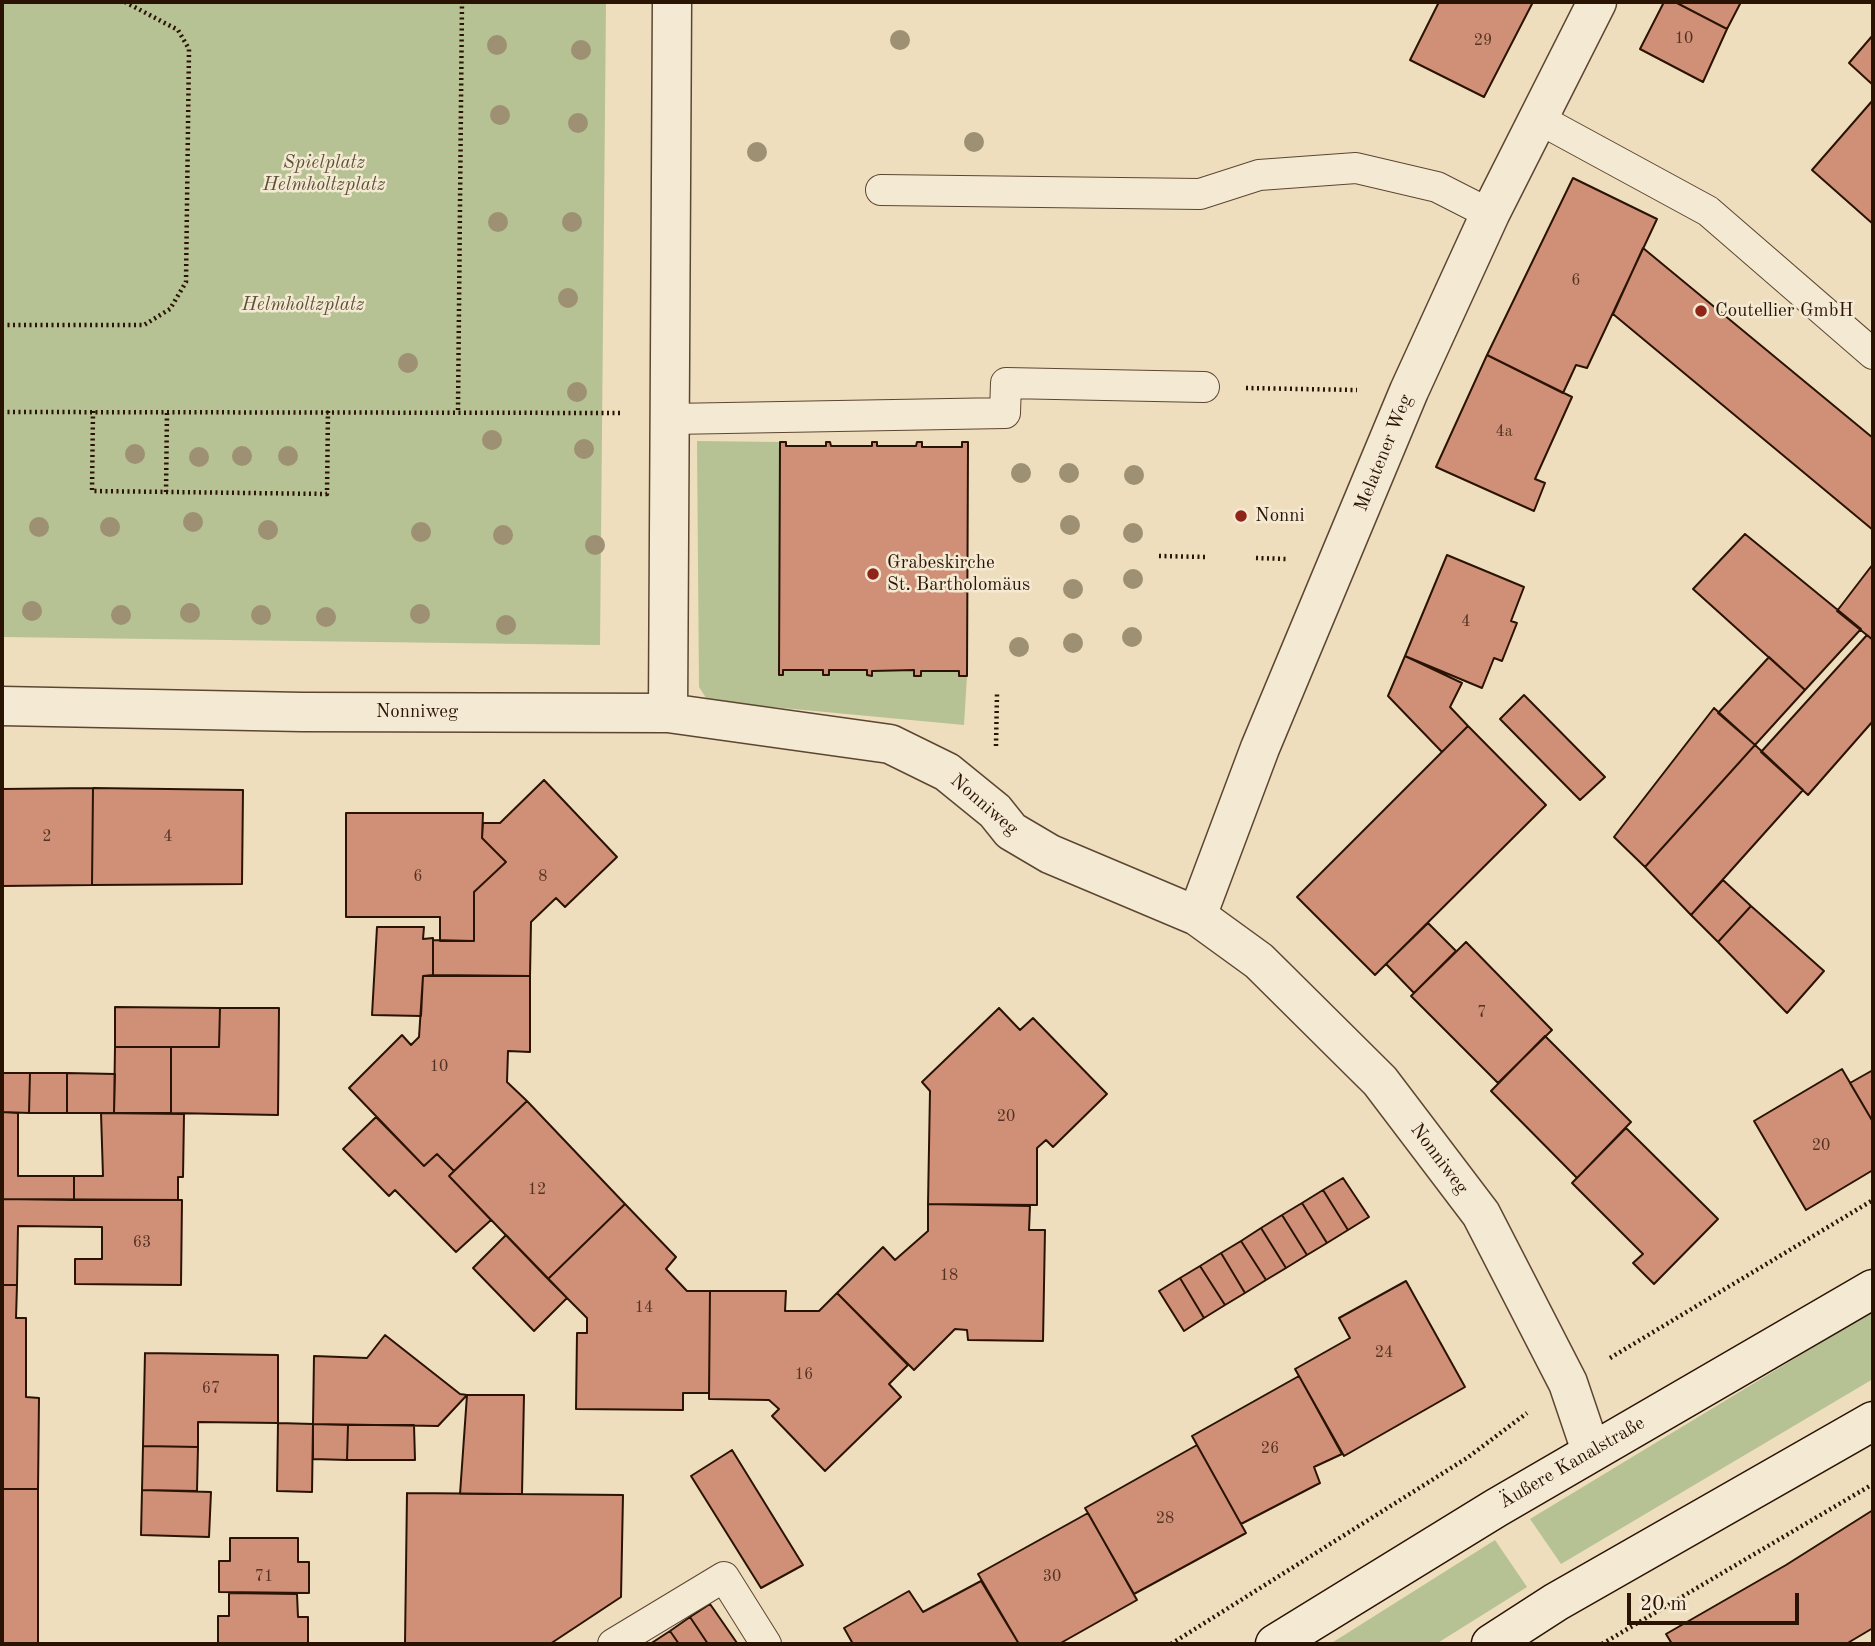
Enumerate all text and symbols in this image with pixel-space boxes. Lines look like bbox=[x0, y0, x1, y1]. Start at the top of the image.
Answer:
house number: 10 bbox=[1675, 29, 1693, 49]
house number: 29 bbox=[1474, 31, 1492, 51]
park label: Spielplatz Helmholtzplatz bbox=[263, 152, 385, 196]
house number: 6 bbox=[1571, 271, 1581, 291]
park label: Helmholtzplatz bbox=[242, 294, 364, 316]
place label: Coutellier GmbH bbox=[1715, 300, 1853, 322]
marker: Coutellier GmbH bbox=[1693, 303, 1709, 319]
street label: Melatener Weg bbox=[1350, 391, 1418, 515]
house number: 4a bbox=[1495, 422, 1513, 442]
place label: Nonni bbox=[1255, 505, 1305, 527]
marker: Nonni bbox=[1233, 508, 1249, 524]
place label: Grabeskirche St. Bartholomäus bbox=[887, 552, 1030, 596]
marker: Grabeskirche St. Bartholomäus bbox=[865, 566, 881, 582]
house number: 4 bbox=[1461, 612, 1471, 632]
street label: Nonniweg bbox=[376, 701, 458, 723]
street label: Nonniweg bbox=[945, 769, 1023, 841]
house number: 2 bbox=[42, 827, 52, 847]
house number: 4 bbox=[163, 827, 173, 847]
house number: 6 bbox=[413, 867, 423, 887]
house number: 8 bbox=[538, 867, 548, 887]
house number: 7 bbox=[1477, 1003, 1487, 1023]
house number: 10 bbox=[430, 1057, 448, 1077]
house number: 20 bbox=[997, 1107, 1015, 1127]
street label: Nonniweg bbox=[1405, 1119, 1473, 1199]
house number: 20 bbox=[1812, 1136, 1830, 1156]
house number: 12 bbox=[528, 1180, 546, 1200]
house number: 63 bbox=[133, 1233, 151, 1253]
house number: 18 bbox=[940, 1266, 958, 1286]
house number: 14 bbox=[635, 1298, 653, 1318]
house number: 24 bbox=[1375, 1343, 1393, 1363]
house number: 16 bbox=[795, 1365, 813, 1385]
house number: 67 bbox=[202, 1379, 220, 1399]
street label: Äußere Kanalstraße bbox=[1495, 1412, 1649, 1514]
house number: 26 bbox=[1261, 1439, 1279, 1459]
house number: 28 bbox=[1156, 1509, 1174, 1529]
house number: 71 bbox=[255, 1567, 273, 1587]
house number: 30 bbox=[1043, 1567, 1061, 1587]
scale bar bbox=[1630, 1580, 1801, 1624]
text: 20 m bbox=[1640, 1594, 1687, 1615]

